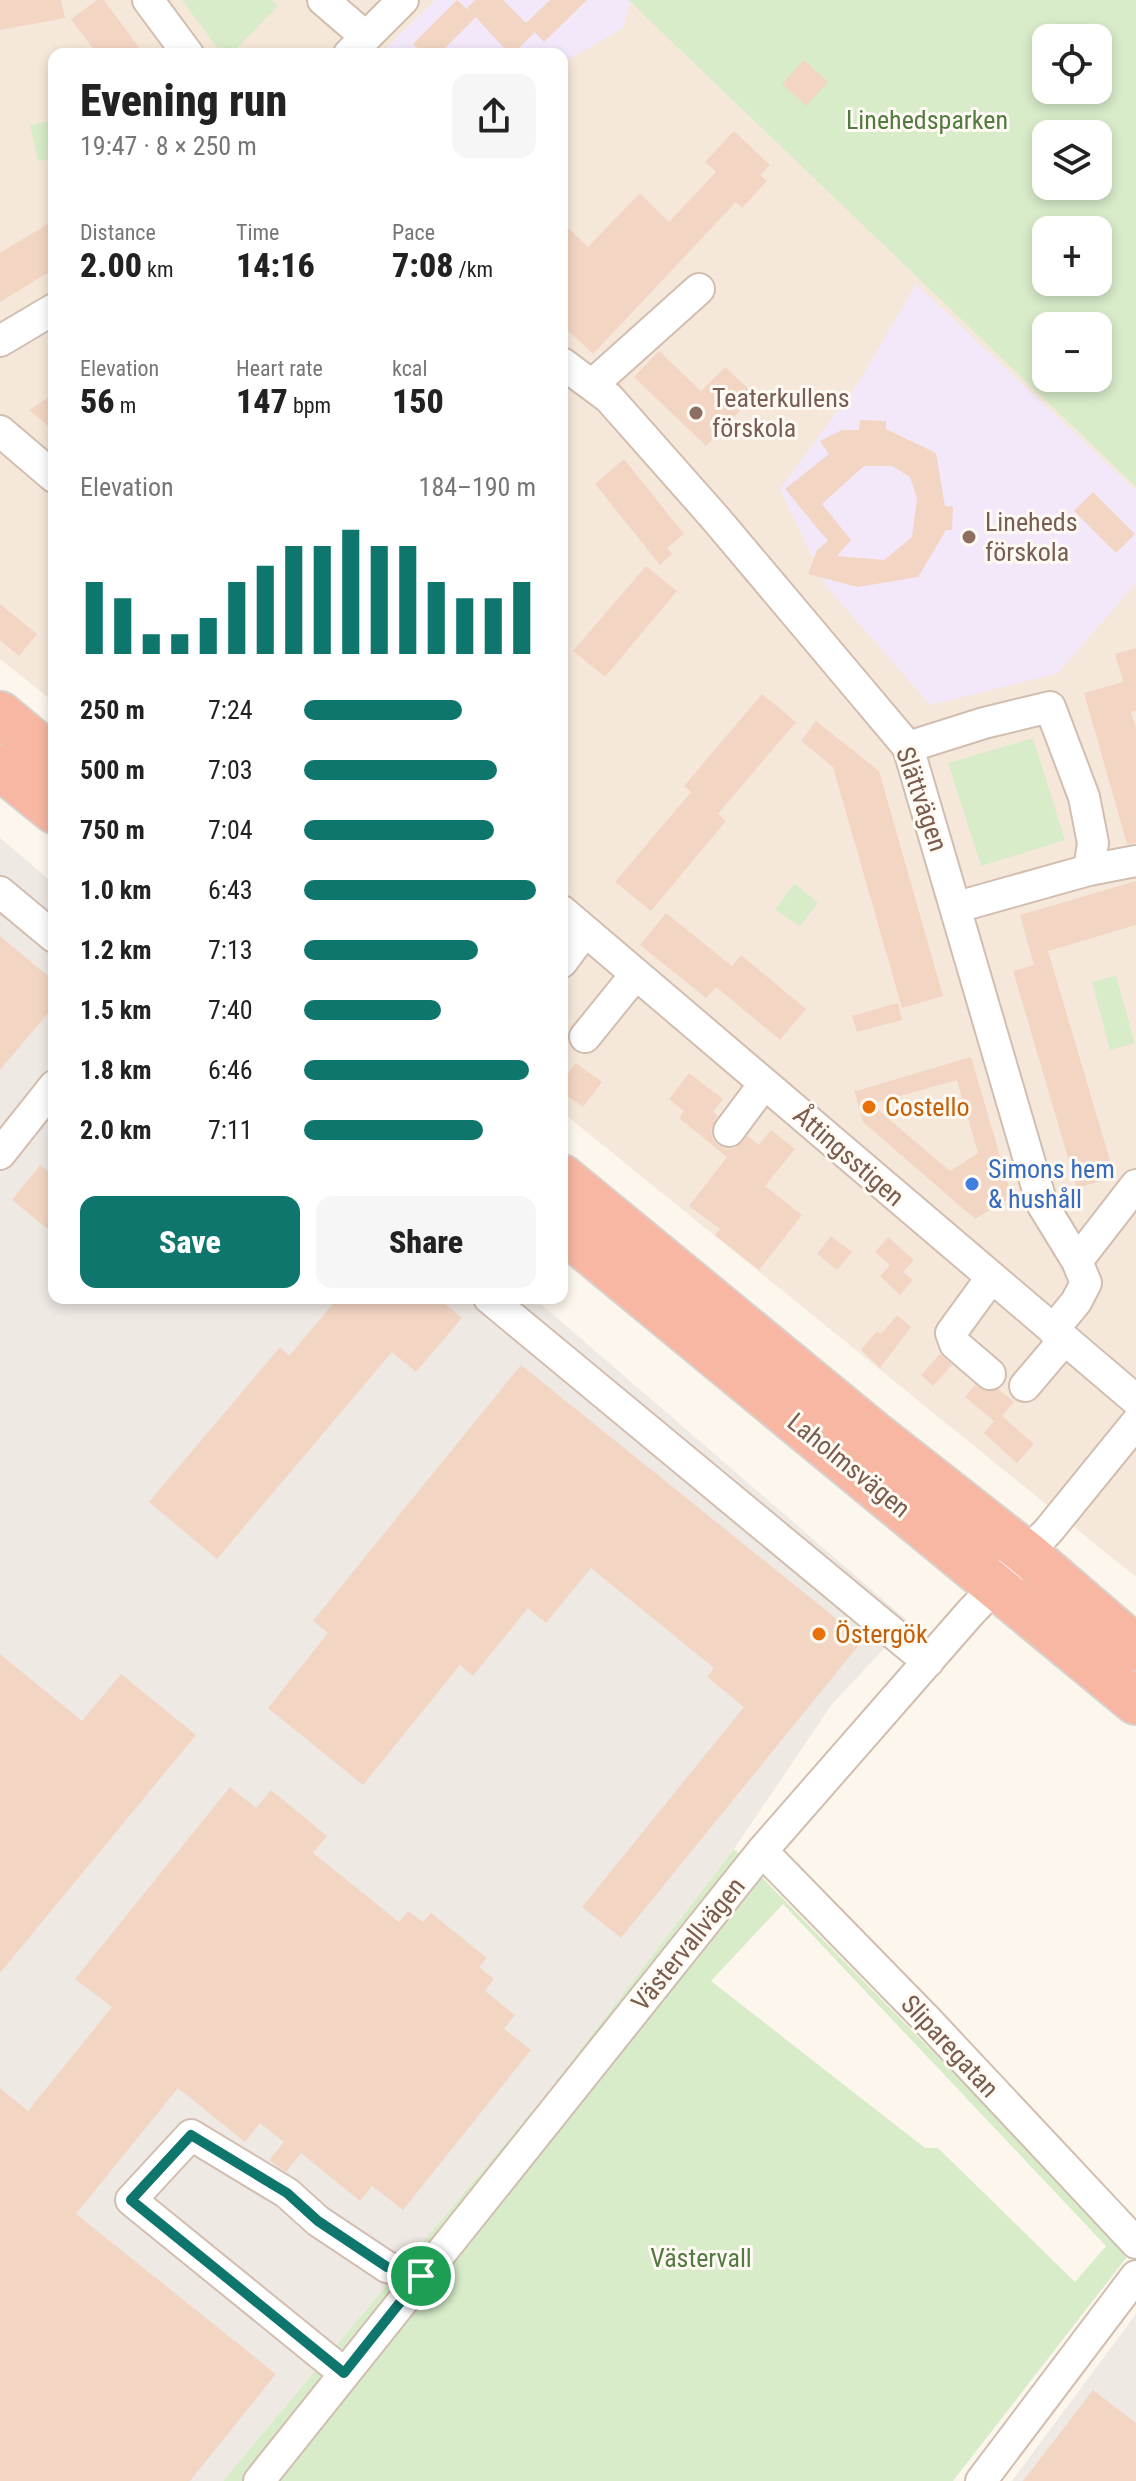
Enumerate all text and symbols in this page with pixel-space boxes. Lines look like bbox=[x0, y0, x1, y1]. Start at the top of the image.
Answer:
map controls bbox=[1032, 24, 1112, 392]
button: locate bbox=[1032, 24, 1112, 104]
button: share bbox=[452, 74, 536, 158]
text: Evening run bbox=[80, 75, 287, 127]
park label: Linehedsparken bbox=[846, 105, 1008, 135]
button: layers bbox=[1032, 120, 1112, 200]
text: 19:47 · 8 × 250 m bbox=[80, 131, 257, 161]
button: + bbox=[1032, 216, 1112, 296]
text: Distance bbox=[80, 220, 156, 245]
text: Time bbox=[236, 220, 279, 245]
text: Pace bbox=[392, 220, 435, 245]
text: 2.00 bbox=[80, 245, 142, 285]
text: 14:16 bbox=[236, 245, 315, 285]
text: 7:08 bbox=[392, 245, 453, 285]
text: km bbox=[142, 257, 173, 282]
text: /km bbox=[453, 257, 493, 282]
button: − bbox=[1032, 312, 1112, 392]
text: Elevation bbox=[80, 356, 159, 381]
text: Heart rate bbox=[236, 356, 323, 381]
text: kcal bbox=[392, 356, 427, 381]
text: 56 bbox=[80, 381, 115, 421]
text: 147 bbox=[236, 381, 288, 421]
text: 150 bbox=[392, 381, 444, 421]
place label: Teaterkullens förskola bbox=[712, 383, 850, 443]
text: m bbox=[115, 393, 136, 418]
text: bpm bbox=[288, 393, 331, 418]
marker: Teaterkullens förskola bbox=[687, 404, 705, 422]
text: Elevation bbox=[80, 472, 174, 502]
text: 184–190 m bbox=[419, 472, 536, 502]
place label: Lineheds förskola bbox=[985, 507, 1078, 567]
marker: Lineheds förskola bbox=[960, 528, 978, 546]
text: 250 m bbox=[80, 695, 145, 725]
text: 7:24 bbox=[208, 695, 253, 725]
street label: Slättvägen bbox=[890, 743, 954, 855]
text: 500 m bbox=[80, 755, 145, 785]
text: 7:03 bbox=[208, 755, 253, 785]
text: 750 m bbox=[80, 815, 145, 845]
text: 7:04 bbox=[208, 815, 253, 845]
text: 1.0 km bbox=[80, 875, 152, 905]
text: 6:43 bbox=[208, 875, 253, 905]
text: 1.2 km bbox=[80, 935, 152, 965]
text: 7:13 bbox=[208, 935, 253, 965]
text: 1.5 km bbox=[80, 995, 152, 1025]
text: 7:40 bbox=[208, 995, 253, 1025]
text: 1.8 km bbox=[80, 1055, 152, 1085]
text: 6:46 bbox=[208, 1055, 253, 1085]
place label: Costello bbox=[885, 1092, 970, 1122]
marker: Costello bbox=[860, 1098, 878, 1116]
street label: Åttingsstigen bbox=[788, 1099, 911, 1212]
text: 2.0 km bbox=[80, 1115, 152, 1145]
text: 7:11 bbox=[208, 1115, 253, 1145]
place label: Simons hem & hushåll bbox=[988, 1154, 1115, 1214]
marker: Simons hem & hushåll bbox=[963, 1175, 981, 1193]
button: Save bbox=[80, 1196, 300, 1288]
button: Share bbox=[316, 1196, 536, 1288]
street label: Laholmsvägen bbox=[782, 1407, 916, 1523]
place label: Östergök bbox=[835, 1619, 928, 1649]
marker: Östergök bbox=[810, 1625, 828, 1643]
street label: Västervallvägen bbox=[625, 1871, 751, 2017]
street label: Sliparegatan bbox=[895, 1989, 1005, 2103]
pin bbox=[387, 2242, 455, 2310]
park label: Västervall bbox=[650, 2243, 752, 2273]
icon: arrive bbox=[399, 2254, 443, 2298]

